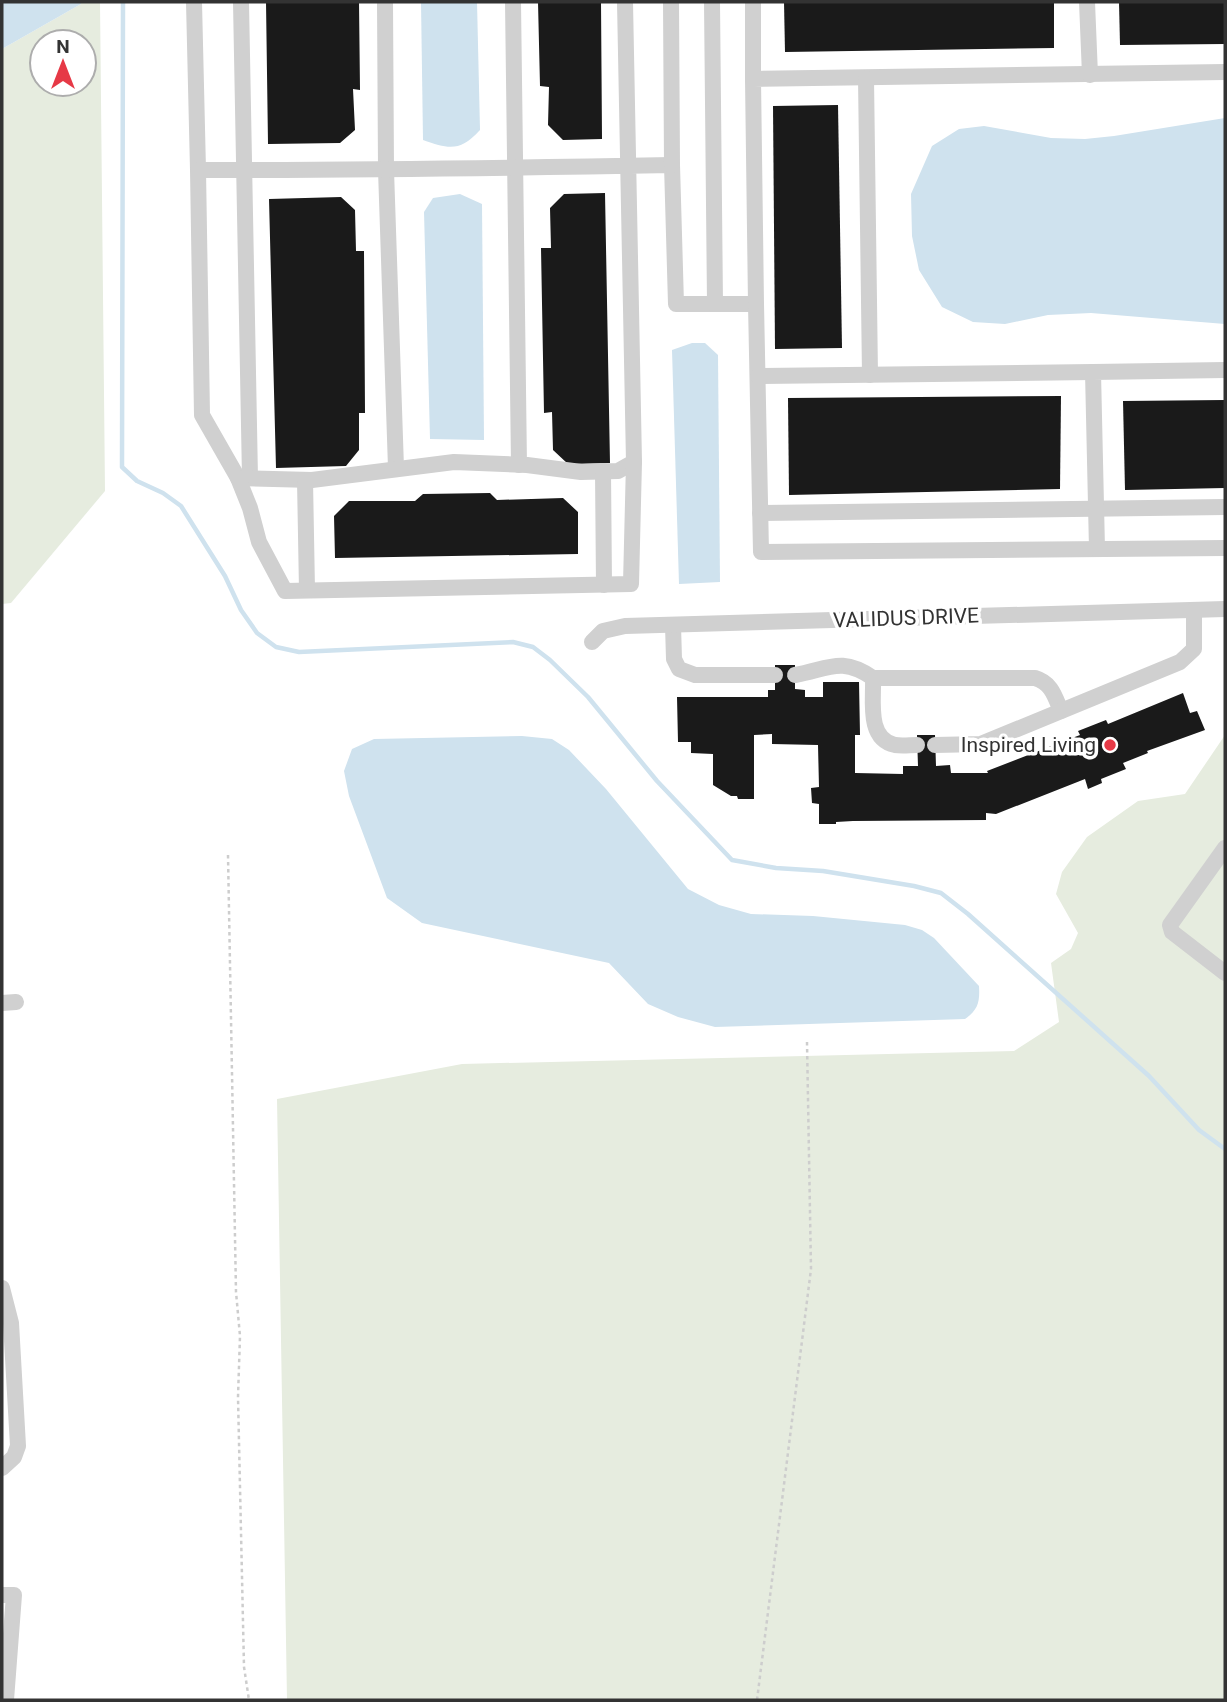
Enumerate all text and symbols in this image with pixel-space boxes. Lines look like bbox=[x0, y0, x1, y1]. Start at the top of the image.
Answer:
north arrow bbox=[28, 28, 98, 98]
text: N bbox=[56, 35, 70, 58]
street label: VALIDUS DRIVE bbox=[833, 603, 980, 633]
place label: Inspired Living bbox=[961, 733, 1096, 757]
marker: Inspired Living bbox=[1102, 737, 1118, 753]

